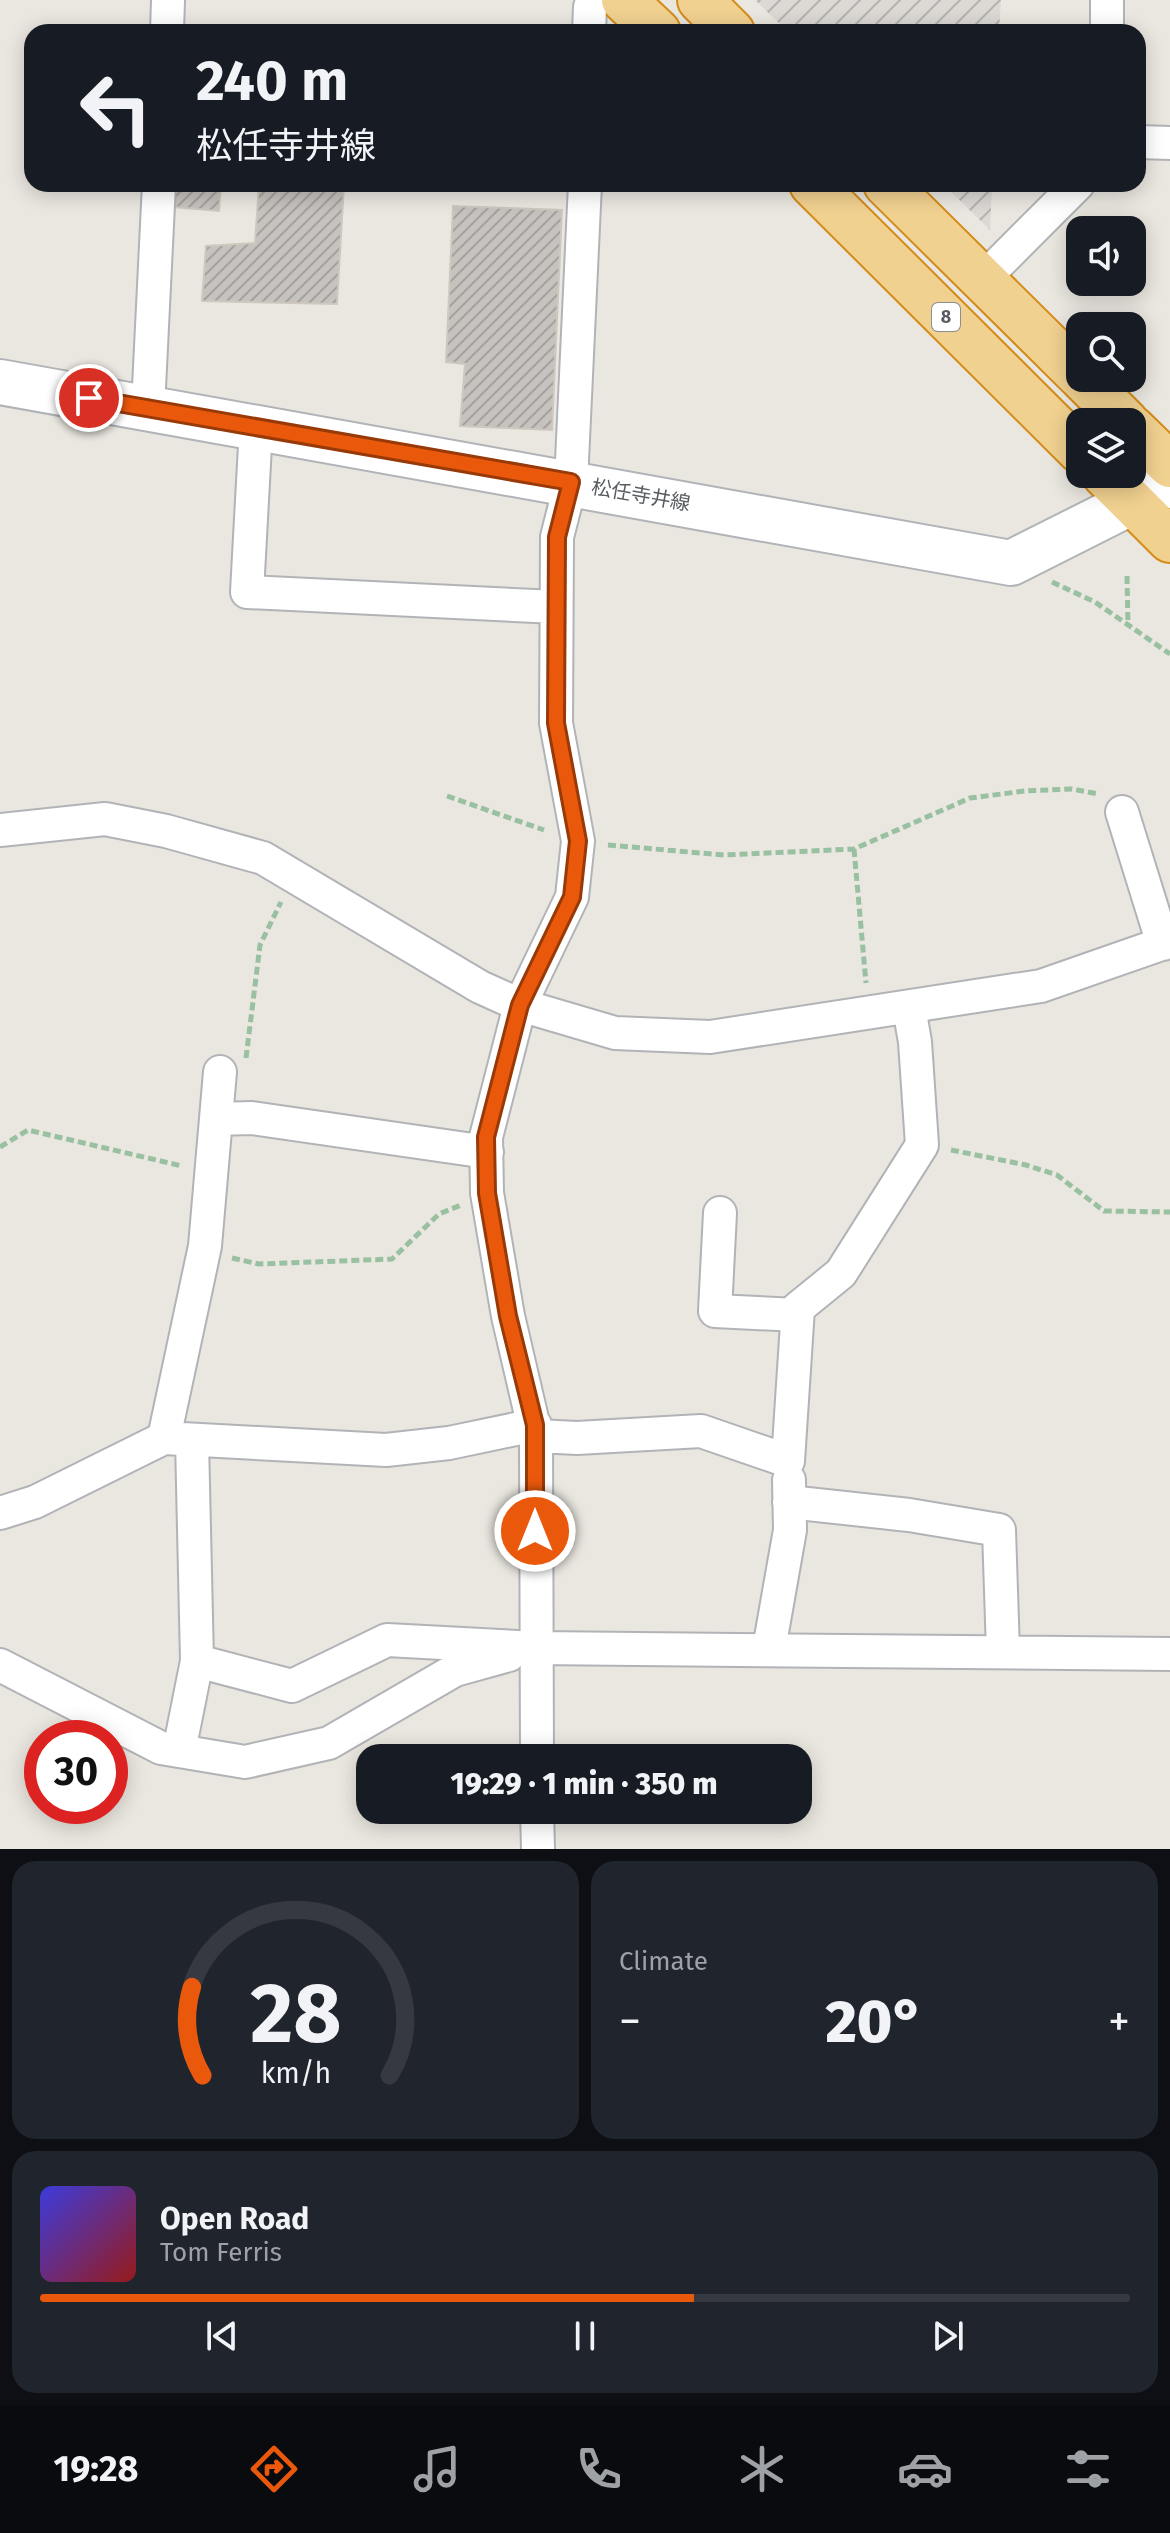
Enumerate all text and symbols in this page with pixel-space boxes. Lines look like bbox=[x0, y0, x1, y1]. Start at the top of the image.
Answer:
text: 240 m bbox=[196, 48, 348, 115]
icon: left bbox=[64, 56, 168, 160]
text: 松任寺井線 bbox=[196, 124, 376, 168]
map controls bbox=[1066, 216, 1146, 488]
button: sound bbox=[1066, 216, 1146, 296]
road number: 8 bbox=[932, 303, 960, 331]
button: search bbox=[1066, 312, 1146, 392]
pin bbox=[55, 364, 123, 432]
icon: arrive bbox=[67, 376, 111, 420]
button: layers bbox=[1066, 408, 1146, 488]
street label: 松任寺井線 bbox=[590, 474, 692, 516]
position arrow bbox=[493, 1489, 577, 1573]
speed limit sign: 30 bbox=[24, 1720, 128, 1824]
text: 19:29 · 1 min · 350 m bbox=[451, 1766, 717, 1802]
text: Climate bbox=[619, 1946, 708, 1977]
text: 28 bbox=[250, 1964, 341, 2064]
text: 20° bbox=[825, 1986, 924, 2058]
text: − bbox=[619, 1995, 641, 2048]
text: + bbox=[1108, 1995, 1130, 2048]
text: km/h bbox=[260, 2056, 331, 2091]
text: Open Road bbox=[160, 2201, 309, 2237]
text: Tom Ferris bbox=[160, 2237, 282, 2268]
icon: previous bbox=[200, 2314, 244, 2358]
icon: pause bbox=[563, 2314, 607, 2358]
icon: next bbox=[926, 2314, 970, 2358]
icon: directions bbox=[246, 2441, 302, 2497]
icon: music bbox=[409, 2441, 465, 2497]
icon: phone bbox=[571, 2441, 627, 2497]
icon: climate bbox=[734, 2441, 790, 2497]
icon: car bbox=[897, 2441, 953, 2497]
icon: filters bbox=[1060, 2441, 1116, 2497]
text: 19:28 bbox=[53, 2447, 139, 2491]

